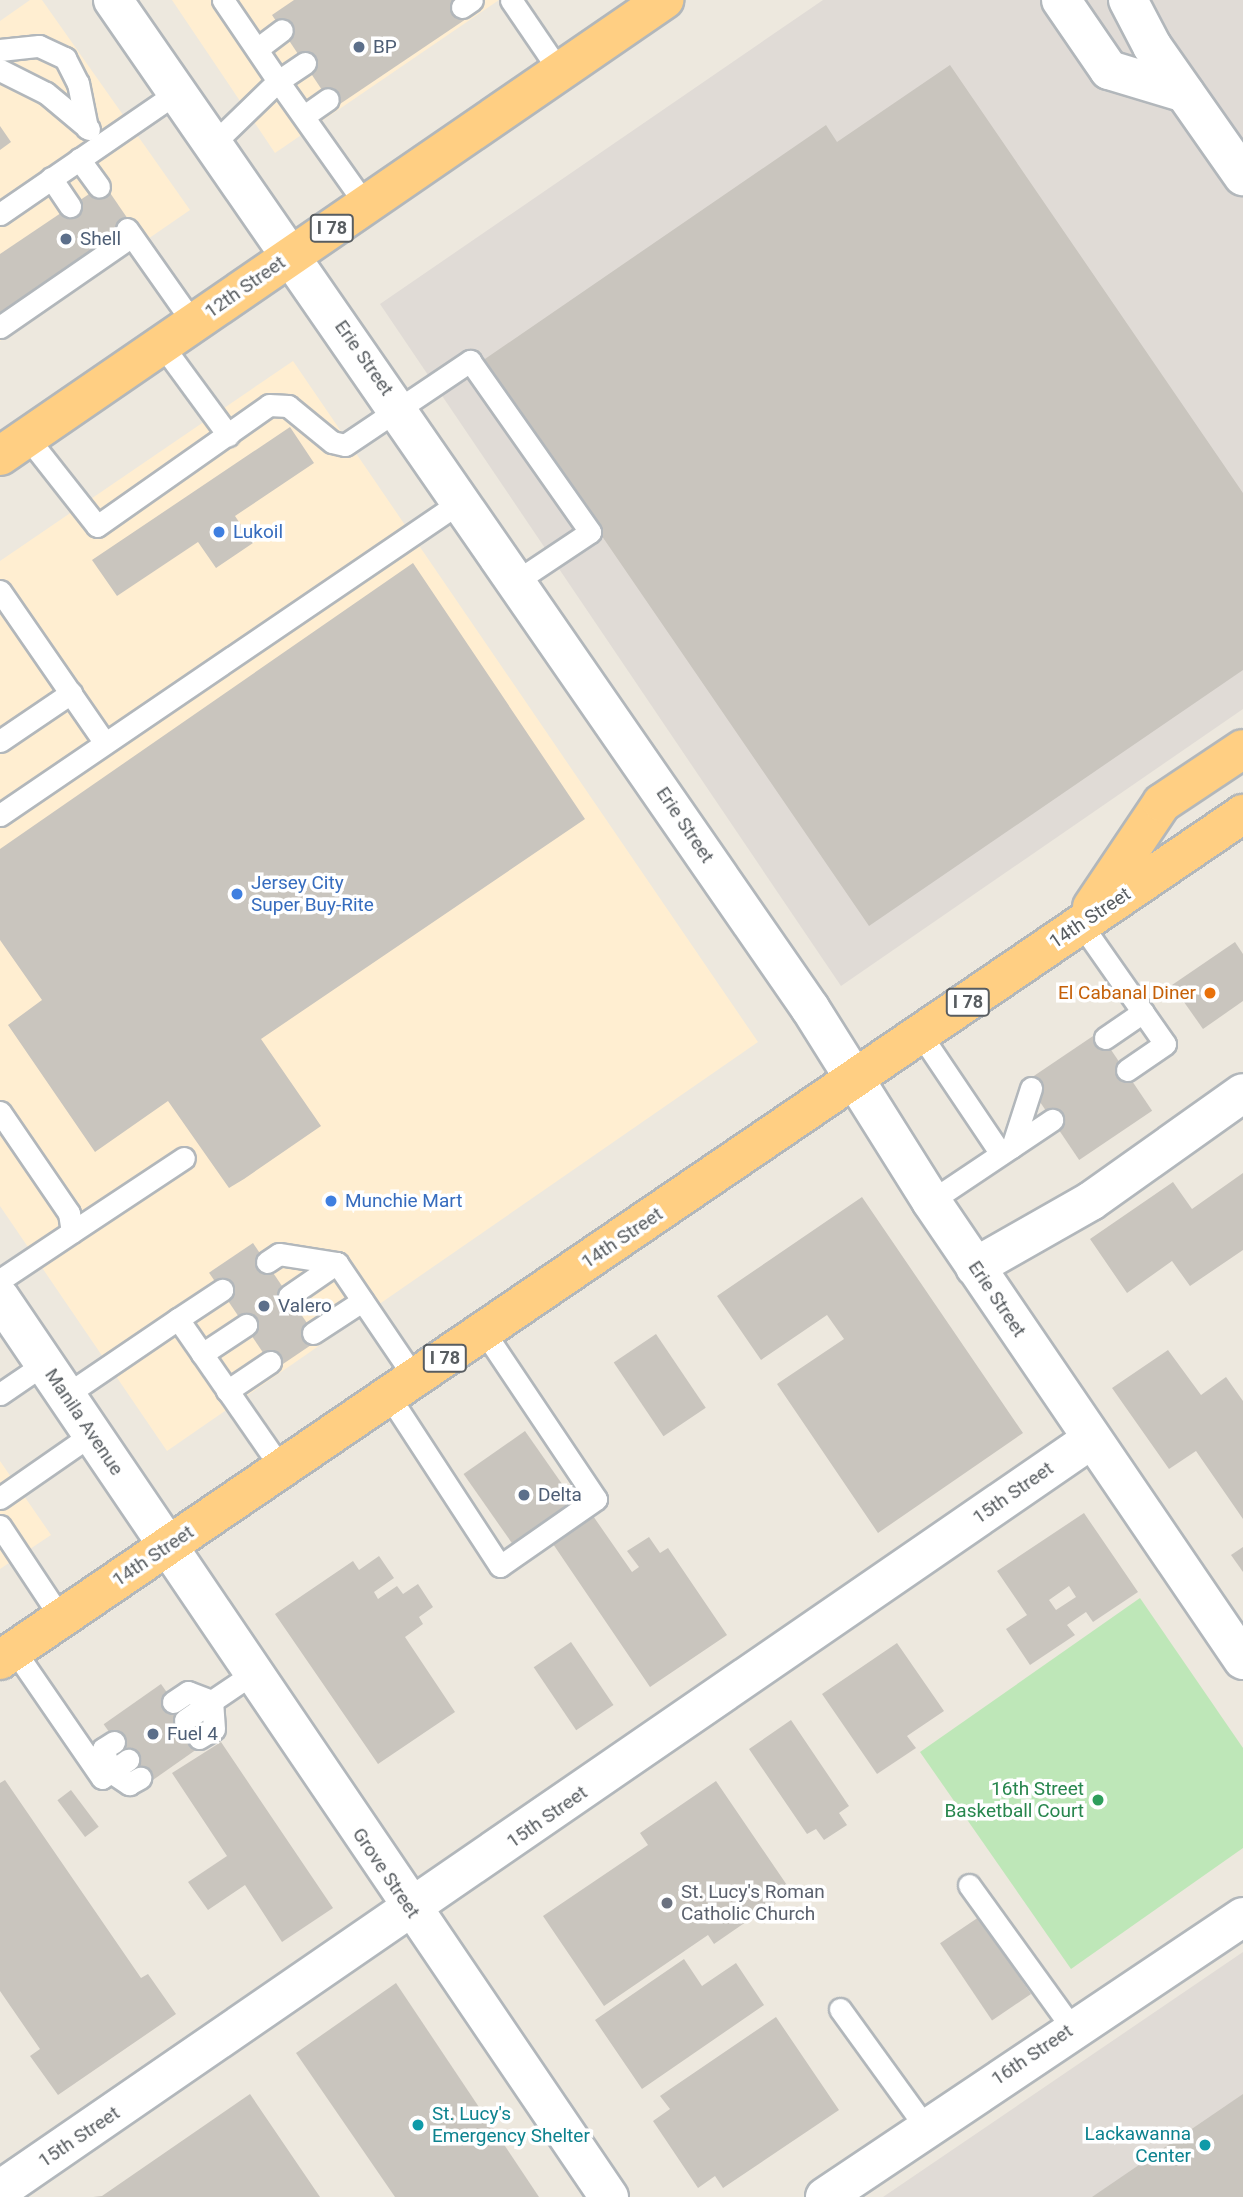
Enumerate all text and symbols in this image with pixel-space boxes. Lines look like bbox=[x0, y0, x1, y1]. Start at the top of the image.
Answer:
place label: BP bbox=[373, 36, 397, 58]
marker: BP bbox=[351, 39, 367, 55]
road number: I 78 bbox=[309, 213, 355, 242]
place label: Shell bbox=[80, 228, 121, 250]
marker: Shell bbox=[58, 231, 74, 247]
street label: 12th Street bbox=[200, 251, 290, 323]
street label: Erie Street bbox=[330, 316, 398, 400]
place label: Lukoil bbox=[233, 521, 283, 543]
marker: Lukoil bbox=[211, 524, 227, 540]
street label: Erie Street bbox=[651, 783, 719, 867]
place label: Jersey City Super Buy-Rite bbox=[251, 872, 374, 916]
street label: 14th Street bbox=[1045, 883, 1135, 953]
marker: Jersey City Super Buy-Rite bbox=[229, 886, 245, 902]
place label: El Cabanal Diner bbox=[1058, 982, 1196, 1004]
marker: El Cabanal Diner bbox=[1202, 985, 1218, 1001]
road number: I 78 bbox=[945, 987, 991, 1016]
place label: Munchie Mart bbox=[345, 1190, 462, 1212]
marker: Munchie Mart bbox=[323, 1193, 339, 1209]
street label: 14th Street bbox=[577, 1203, 667, 1273]
street label: Erie Street bbox=[963, 1257, 1031, 1341]
place label: Valero bbox=[278, 1295, 332, 1317]
marker: Valero bbox=[256, 1298, 272, 1314]
road number: I 78 bbox=[422, 1344, 468, 1372]
street label: Manila Avenue bbox=[40, 1364, 128, 1480]
street label: 15th Street bbox=[968, 1457, 1058, 1529]
place label: Delta bbox=[538, 1484, 582, 1506]
marker: Delta bbox=[516, 1487, 532, 1503]
street label: 14th Street bbox=[108, 1521, 198, 1591]
place label: Fuel 4 bbox=[167, 1723, 218, 1745]
marker: Fuel 4 bbox=[145, 1726, 161, 1742]
place label: 16th Street Basketball Court bbox=[945, 1778, 1084, 1822]
street label: 15th Street bbox=[502, 1781, 592, 1853]
marker: 16th Street Basketball Court bbox=[1090, 1792, 1106, 1808]
street label: Grove Street bbox=[348, 1824, 424, 1922]
place label: St. Lucy's Roman Catholic Church bbox=[681, 1881, 825, 1925]
marker: St. Lucy's Roman Catholic Church bbox=[659, 1895, 675, 1911]
street label: 16th Street bbox=[987, 2020, 1077, 2090]
street label: 15th Street bbox=[34, 2102, 124, 2172]
place label: St. Lucy's Emergency Shelter bbox=[432, 2103, 590, 2147]
marker: St. Lucy's Emergency Shelter bbox=[410, 2117, 426, 2133]
place label: Lackawanna Center bbox=[1085, 2123, 1191, 2167]
marker: Lackawanna Center bbox=[1197, 2137, 1213, 2153]

